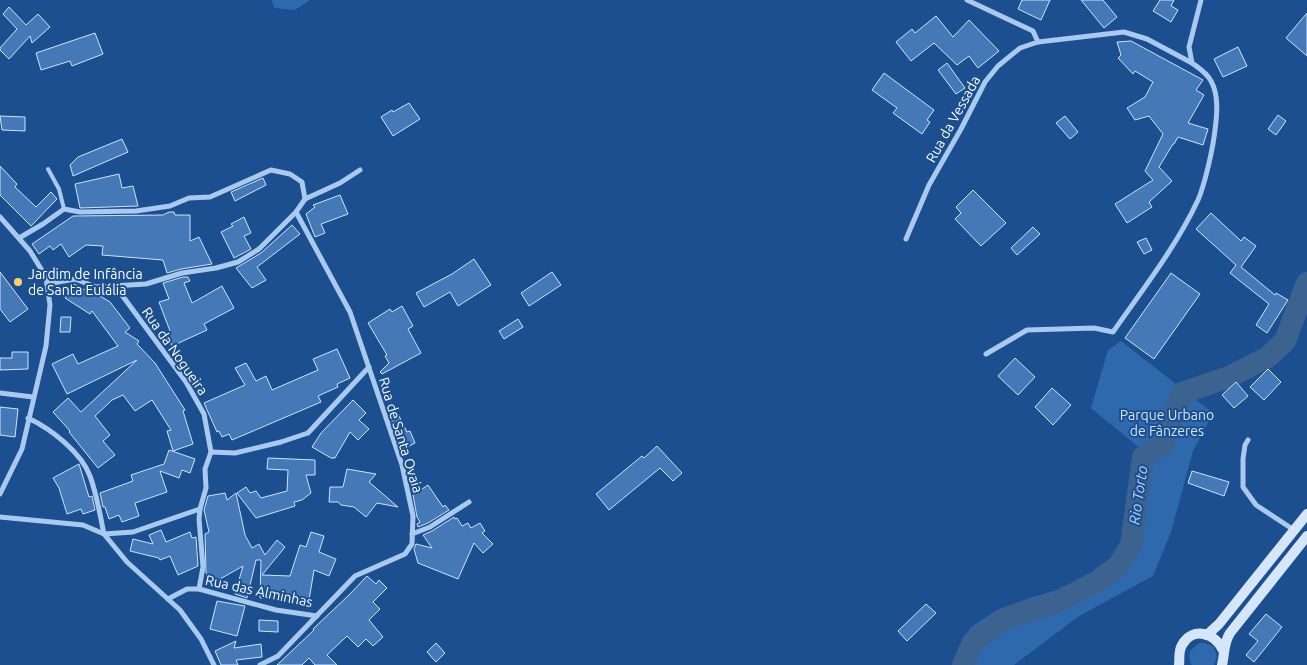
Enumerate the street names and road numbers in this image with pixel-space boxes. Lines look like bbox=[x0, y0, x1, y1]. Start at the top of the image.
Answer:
street label: Rua da Vessada bbox=[923, 73, 983, 165]
street label: Rua da Nogueira bbox=[139, 304, 211, 398]
street label: Rua de Santa Ovaia bbox=[376, 375, 426, 495]
street label: Rua das Alminhas bbox=[204, 572, 314, 610]

